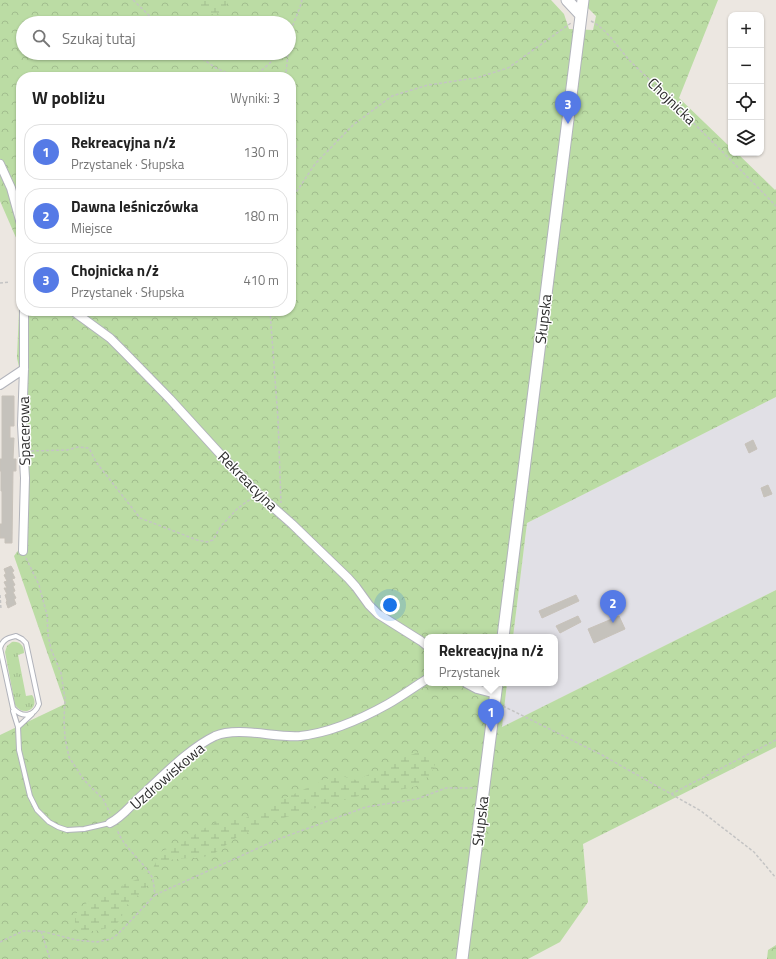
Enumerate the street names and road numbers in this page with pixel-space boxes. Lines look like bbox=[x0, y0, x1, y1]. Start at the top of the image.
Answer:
street label: Chojnicka bbox=[642, 72, 702, 130]
street label: Słupska bbox=[529, 292, 558, 345]
street label: Spacerowa bbox=[12, 396, 36, 466]
street label: Rekreacyjna bbox=[213, 446, 284, 517]
street label: Uzdrowiskowa bbox=[124, 737, 210, 815]
street label: Słupska bbox=[466, 794, 495, 847]

